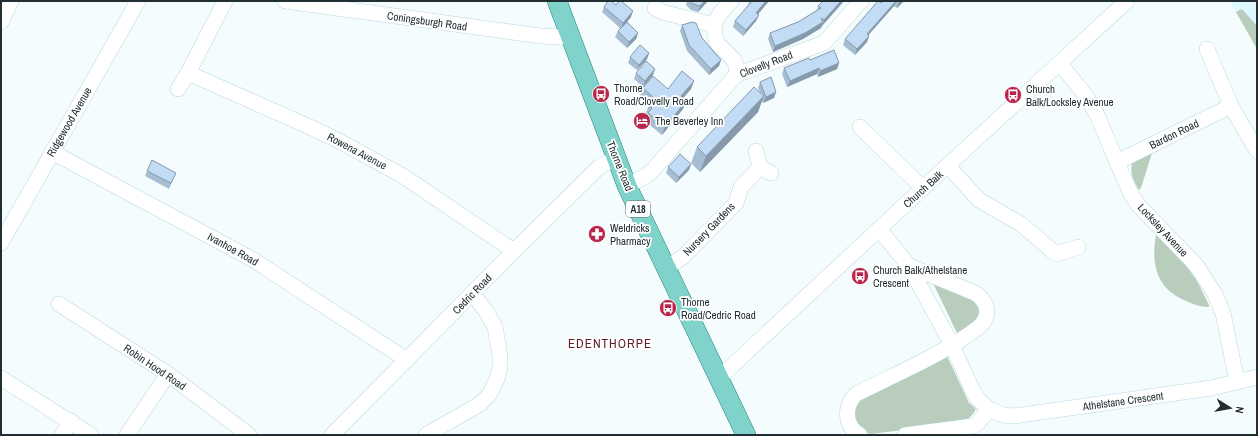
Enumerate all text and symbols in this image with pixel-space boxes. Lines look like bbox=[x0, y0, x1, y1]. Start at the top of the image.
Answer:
street label: Coningsburgh Road bbox=[386, 8, 468, 34]
street label: Clovelly Road bbox=[738, 47, 794, 81]
place label: Thorne Road/Clovelly Road bbox=[614, 81, 694, 108]
place label: Church Balk/Locksley Avenue bbox=[1026, 82, 1114, 109]
bus stop icon: Thorne Road/Clovelly Road bbox=[591, 84, 611, 104]
street label: Ridgewood Avenue bbox=[43, 85, 95, 159]
bus stop icon: Church Balk/Locksley Avenue bbox=[1003, 85, 1023, 105]
hotel icon: The Beverley Inn bbox=[632, 111, 652, 131]
place label: The Beverley Inn bbox=[655, 114, 723, 128]
street label: Bardon Road bbox=[1147, 116, 1201, 152]
street label: Rowena Avenue bbox=[325, 129, 389, 173]
street label: Thorne Road bbox=[604, 139, 636, 193]
street label: Church Balk bbox=[900, 167, 946, 211]
street label: Nursery Gardens bbox=[680, 199, 738, 259]
road number: A18 bbox=[626, 201, 650, 217]
street label: Locksley Avenue bbox=[1135, 201, 1191, 259]
place label: Weldricks Pharmacy bbox=[610, 221, 651, 248]
pharmacy icon: Weldricks Pharmacy bbox=[587, 224, 607, 244]
street label: Ivanhoe Road bbox=[205, 229, 261, 269]
place label: Church Balk/Athelstane Crescent bbox=[873, 263, 967, 290]
bus stop icon: Church Balk/Athelstane Crescent bbox=[850, 266, 870, 286]
street label: Cedric Road bbox=[449, 271, 495, 317]
place label: Thorne Road/Cedric Road bbox=[681, 295, 756, 322]
bus stop icon: Thorne Road/Cedric Road bbox=[658, 298, 678, 318]
district label: EDENTHORPE bbox=[568, 335, 652, 352]
street label: Robin Hood Road bbox=[121, 341, 189, 393]
street label: Athelstane Crescent bbox=[1081, 388, 1165, 414]
north arrow bbox=[1210, 388, 1250, 428]
text: N bbox=[1232, 405, 1247, 414]

